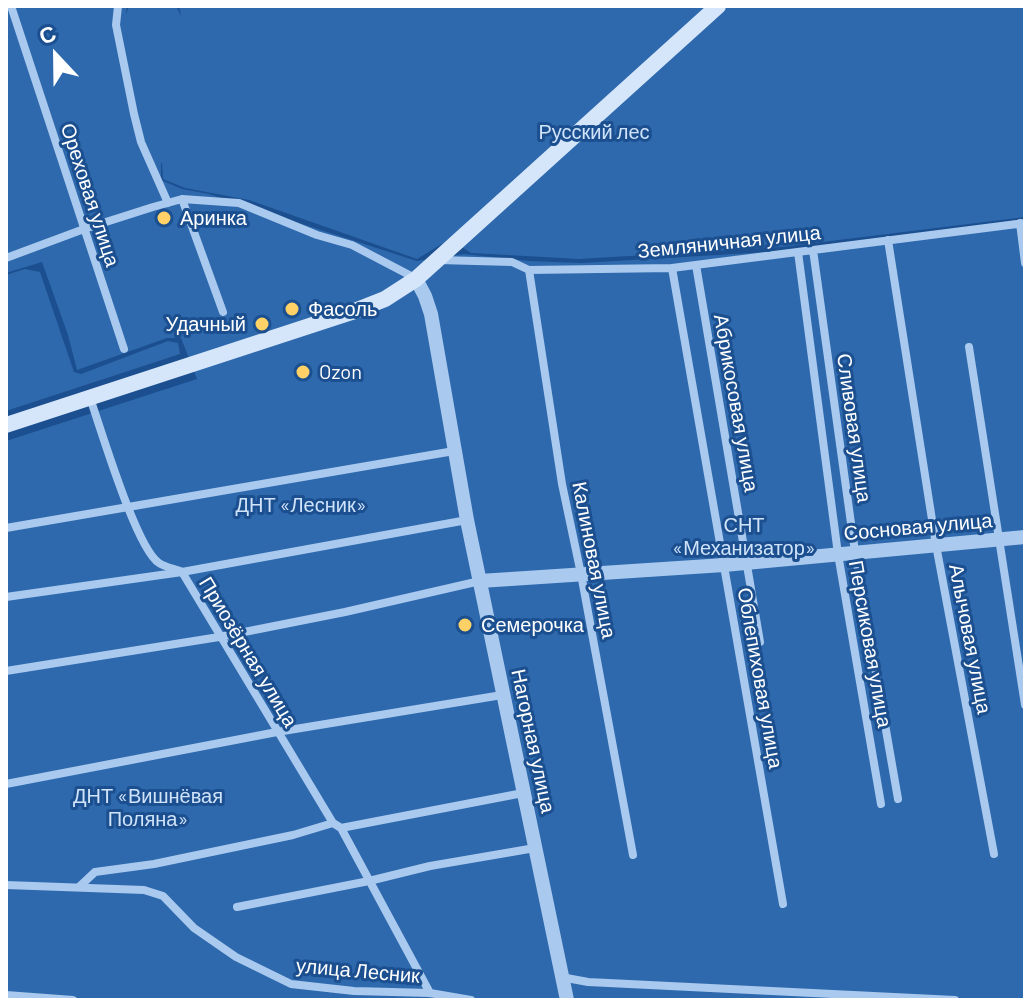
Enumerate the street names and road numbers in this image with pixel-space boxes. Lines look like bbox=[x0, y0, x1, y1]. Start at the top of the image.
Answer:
street label: Ореховая улица bbox=[55, 120, 125, 270]
street label: Земляничная улица bbox=[636, 220, 822, 264]
street label: Абрикосовая улица bbox=[709, 312, 763, 494]
street label: Сливовая улица bbox=[832, 352, 876, 504]
street label: Калиновая улица bbox=[567, 480, 621, 640]
street label: Сосновая улица bbox=[843, 509, 993, 545]
street label: Персиковая улица bbox=[843, 559, 897, 729]
street label: Алычовая улица bbox=[944, 562, 996, 716]
street label: Приозёрная улица bbox=[194, 573, 302, 731]
street label: Облепиховая улица bbox=[732, 586, 788, 770]
street label: Нагорная улица bbox=[506, 667, 560, 815]
street label: улица Лесник bbox=[295, 954, 421, 988]

